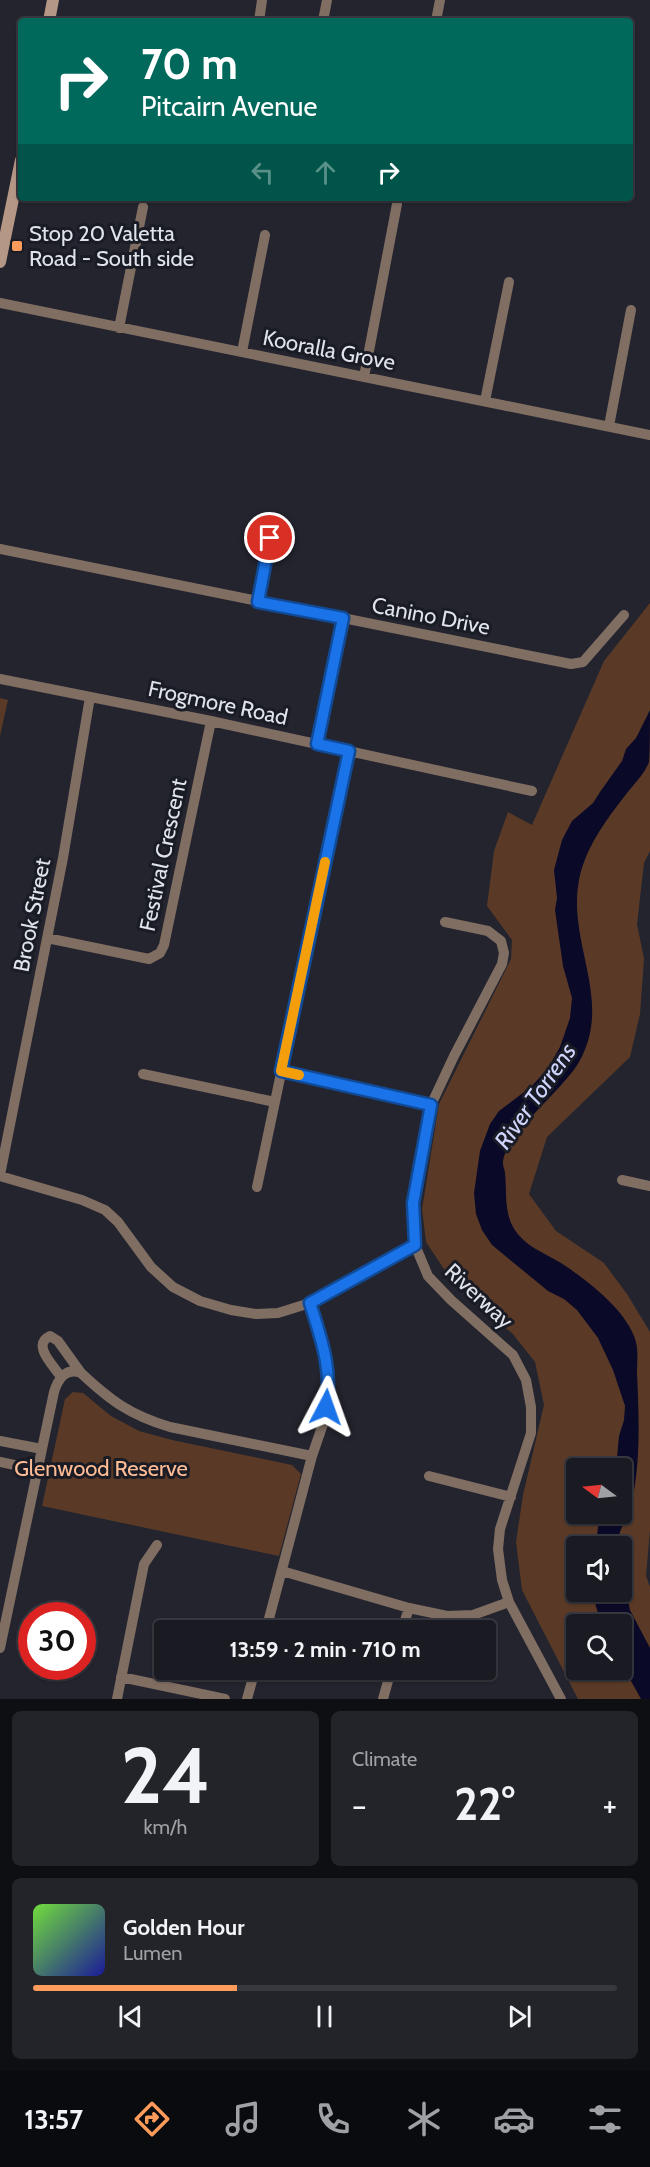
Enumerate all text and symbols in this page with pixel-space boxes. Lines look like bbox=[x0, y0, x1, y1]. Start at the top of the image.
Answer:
text: 70 m bbox=[141, 38, 238, 90]
icon: right bbox=[42, 42, 120, 120]
text: Pitcairn Avenue bbox=[141, 90, 317, 123]
icon: left bbox=[246, 156, 279, 189]
icon: ahead bbox=[309, 156, 342, 189]
icon: right bbox=[372, 156, 405, 189]
place label: Stop 20 Valetta Road - South side bbox=[29, 220, 194, 272]
marker: Stop 20 Valetta Road - South side bbox=[10, 239, 24, 253]
street label: Kooralla Grove bbox=[261, 324, 397, 376]
pin bbox=[244, 512, 295, 563]
icon: arrive bbox=[253, 521, 286, 554]
street label: Canino Drive bbox=[370, 591, 492, 641]
street label: Frogmore Road bbox=[146, 675, 290, 731]
street label: Festival Crescent bbox=[134, 776, 192, 934]
street label: Brook Street bbox=[8, 855, 56, 974]
water label: River Torrens bbox=[488, 1038, 582, 1154]
street label: Riverway bbox=[439, 1258, 519, 1334]
position arrow bbox=[294, 1375, 358, 1439]
park label: Glenwood Reserve bbox=[14, 1455, 188, 1482]
north arrow bbox=[566, 1458, 632, 1524]
map controls bbox=[566, 1458, 632, 1680]
button: sound bbox=[566, 1536, 632, 1602]
speed limit sign: 30 bbox=[18, 1602, 96, 1680]
button: search bbox=[566, 1614, 632, 1680]
text: 13:59 · 2 min · 710 m bbox=[229, 1636, 421, 1663]
text: 24 bbox=[121, 1728, 210, 1823]
text: Climate bbox=[352, 1747, 417, 1771]
text: 22° bbox=[454, 1777, 515, 1831]
text: − bbox=[352, 1785, 367, 1825]
text: + bbox=[602, 1785, 617, 1825]
text: km/h bbox=[144, 1815, 187, 1839]
text: Golden Hour bbox=[123, 1914, 244, 1941]
text: Lumen bbox=[123, 1941, 182, 1965]
icon: previous bbox=[114, 2000, 147, 2033]
icon: pause bbox=[308, 2000, 341, 2033]
icon: next bbox=[503, 2000, 536, 2033]
icon: directions bbox=[131, 2098, 173, 2140]
icon: music bbox=[222, 2098, 264, 2140]
icon: phone bbox=[312, 2098, 354, 2140]
icon: climate bbox=[403, 2098, 445, 2140]
icon: car bbox=[493, 2098, 535, 2140]
icon: filters bbox=[584, 2098, 626, 2140]
text: 13:57 bbox=[24, 2103, 83, 2136]

